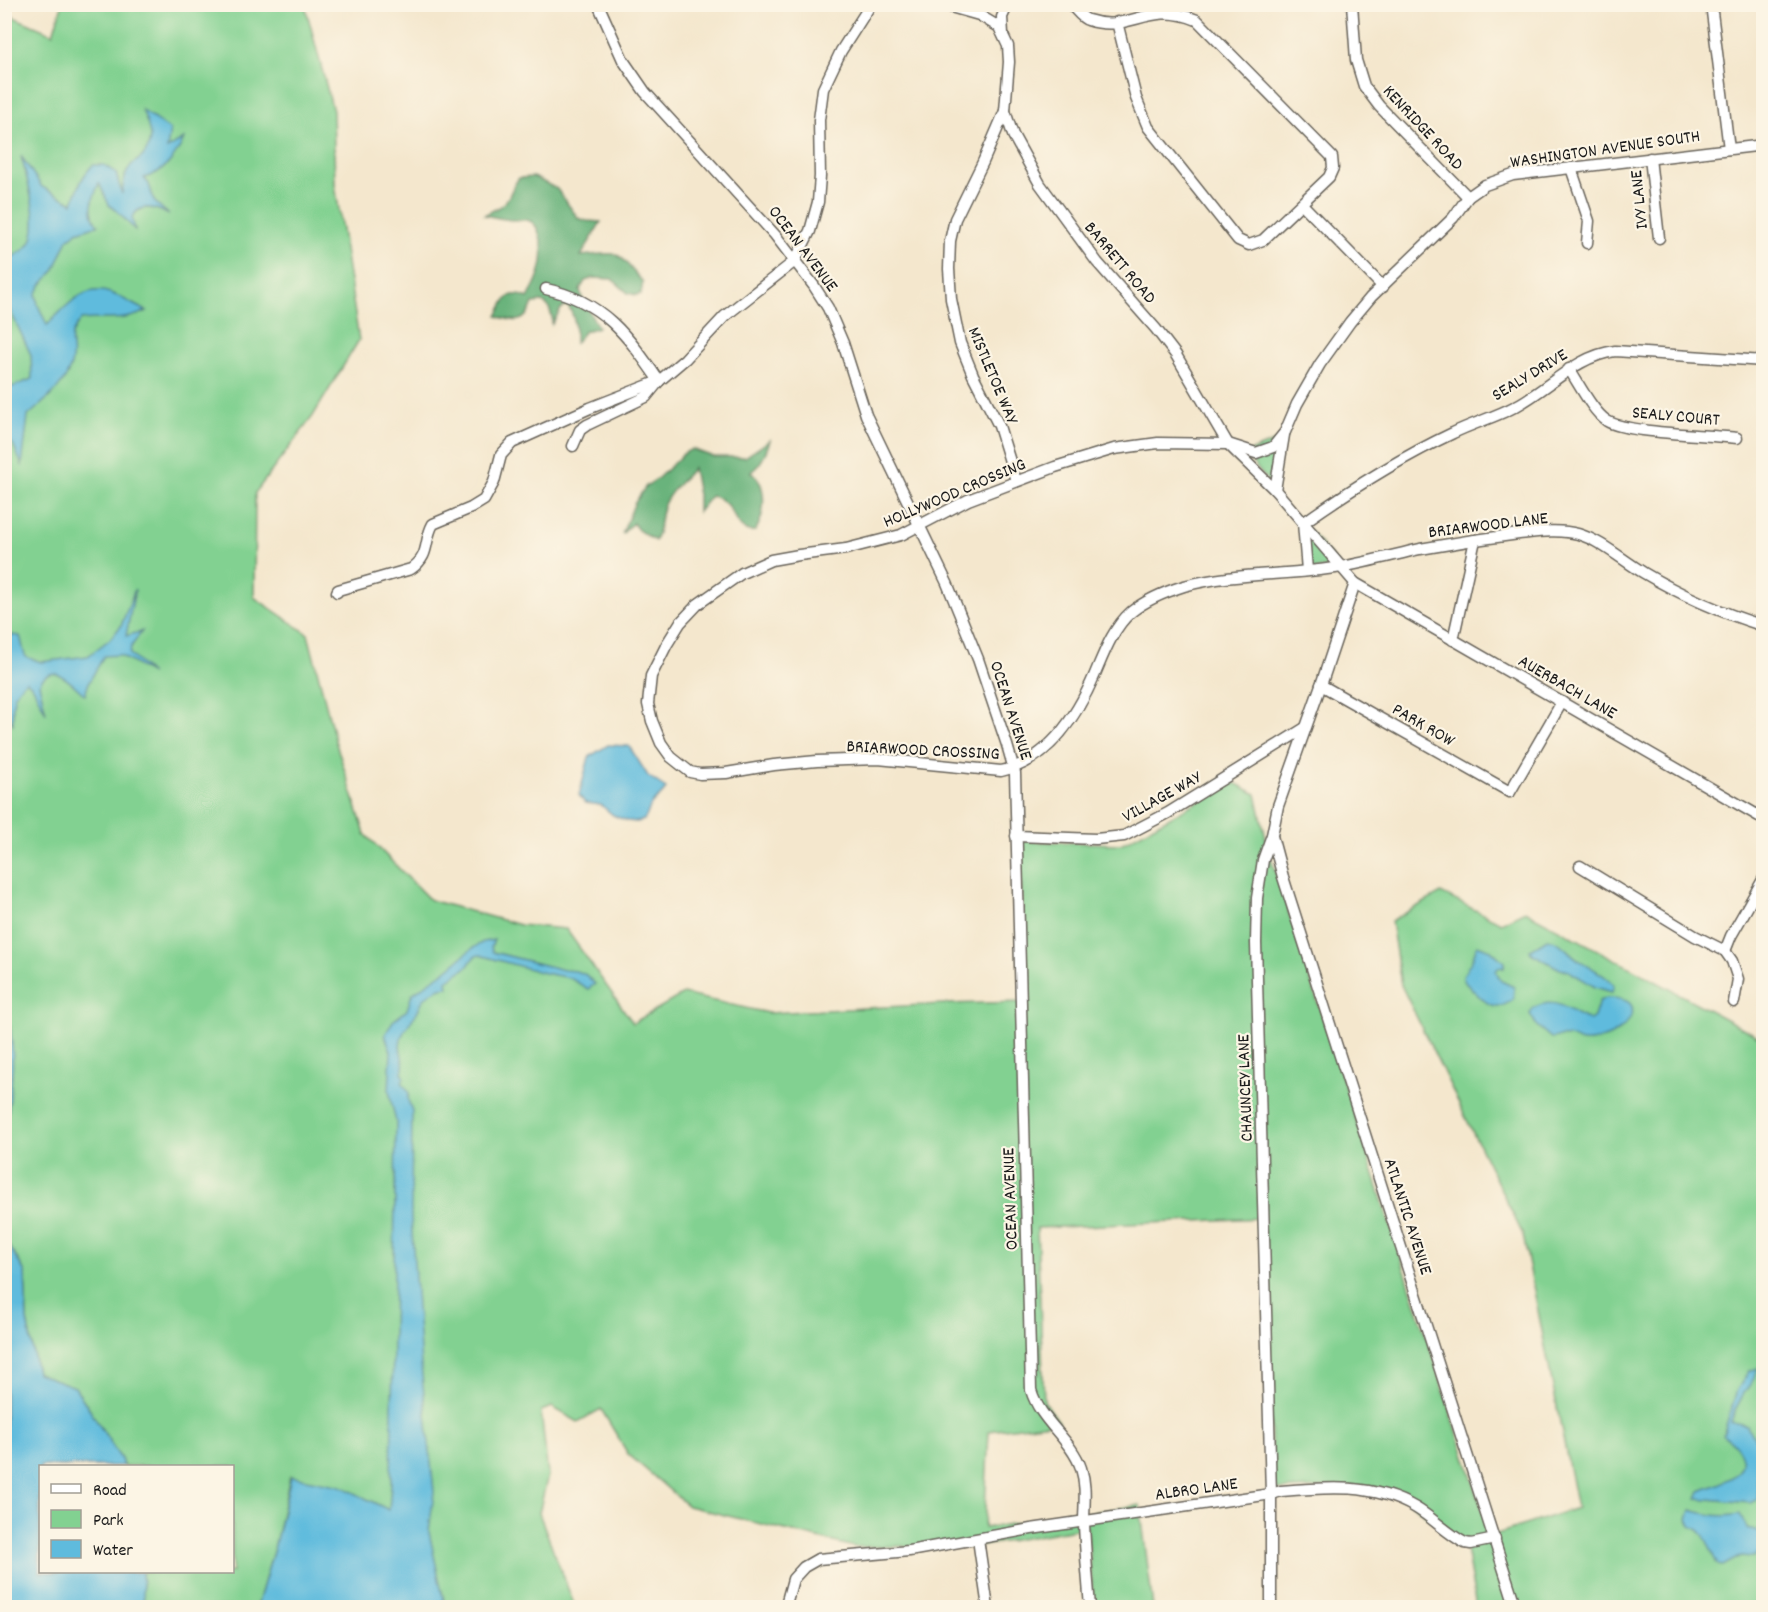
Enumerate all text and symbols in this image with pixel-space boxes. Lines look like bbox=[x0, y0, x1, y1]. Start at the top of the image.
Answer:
street label: KENRIDGE ROAD bbox=[1376, 80, 1468, 177]
street label: WASHINGTON AVENUE SOUTH bbox=[1509, 125, 1702, 176]
street label: IVY LANE bbox=[1625, 169, 1656, 230]
street label: OCEAN AVENUE bbox=[761, 201, 843, 298]
street label: BARRETT ROAD bbox=[1077, 217, 1161, 310]
street label: MISTLETOE WAY bbox=[960, 324, 1024, 430]
street label: SEALY DRIVE bbox=[1488, 344, 1573, 409]
street label: SEALY COURT bbox=[1631, 401, 1721, 434]
street label: HOLLYWOOD CROSSING bbox=[880, 453, 1030, 536]
street label: BRIARWOOD LANE bbox=[1427, 507, 1549, 546]
street label: AUERBACH LANE bbox=[1513, 650, 1621, 727]
street label: OCEAN AVENUE bbox=[982, 658, 1037, 763]
street label: PARK ROW bbox=[1387, 698, 1459, 754]
street label: BRIARWOOD CROSSING bbox=[846, 735, 1000, 768]
street label: VILLAGE WAY bbox=[1118, 765, 1208, 830]
street label: CHAUNCEY LANE bbox=[1232, 1034, 1261, 1142]
street label: OCEAN AVENUE bbox=[997, 1147, 1026, 1251]
street label: ATLANTIC AVENUE bbox=[1376, 1155, 1437, 1278]
legend bbox=[39, 1465, 234, 1573]
street label: ALBRO LANE bbox=[1153, 1472, 1239, 1509]
text: Road bbox=[93, 1479, 127, 1504]
text: Park bbox=[93, 1509, 124, 1534]
text: Water bbox=[93, 1539, 133, 1564]

